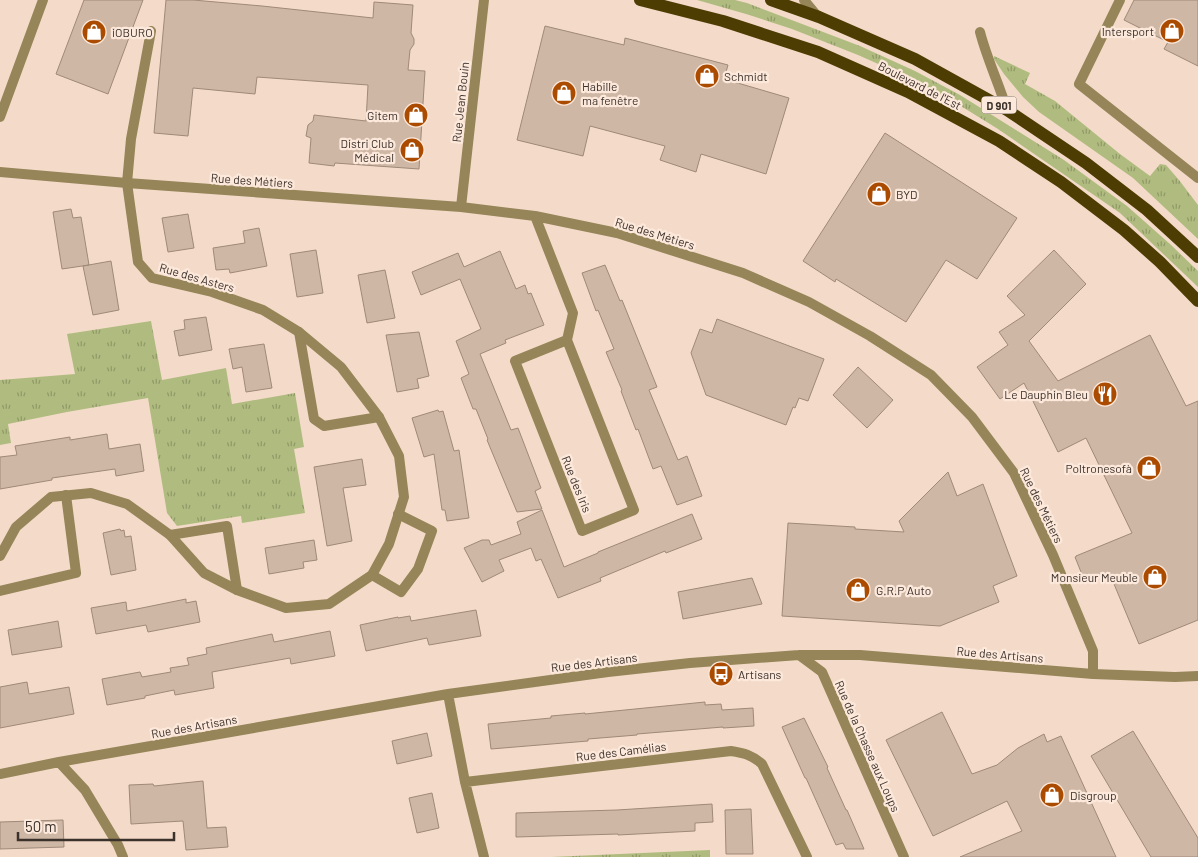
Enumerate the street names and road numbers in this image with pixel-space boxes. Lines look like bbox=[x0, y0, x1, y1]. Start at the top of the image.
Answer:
street label: Boulevard de l'Est bbox=[876, 58, 964, 112]
street label: Rue Jean Bouin bbox=[449, 61, 471, 143]
road number: D 901 bbox=[982, 96, 1016, 114]
street label: Rue des Métiers bbox=[210, 170, 294, 190]
street label: Rue des Métiers bbox=[614, 214, 697, 252]
street label: Rue des Asters bbox=[158, 260, 236, 294]
street label: Rue des Iris bbox=[559, 454, 595, 515]
street label: Rue des Métiers bbox=[1018, 465, 1066, 545]
street label: Rue des Artisans bbox=[956, 643, 1044, 665]
street label: Rue des Artisans bbox=[550, 650, 638, 674]
street label: Rue de la Chasse aux Loups bbox=[833, 678, 903, 814]
street label: Rue des Artisans bbox=[150, 712, 238, 740]
street label: Rue des Camélias bbox=[575, 738, 667, 763]

